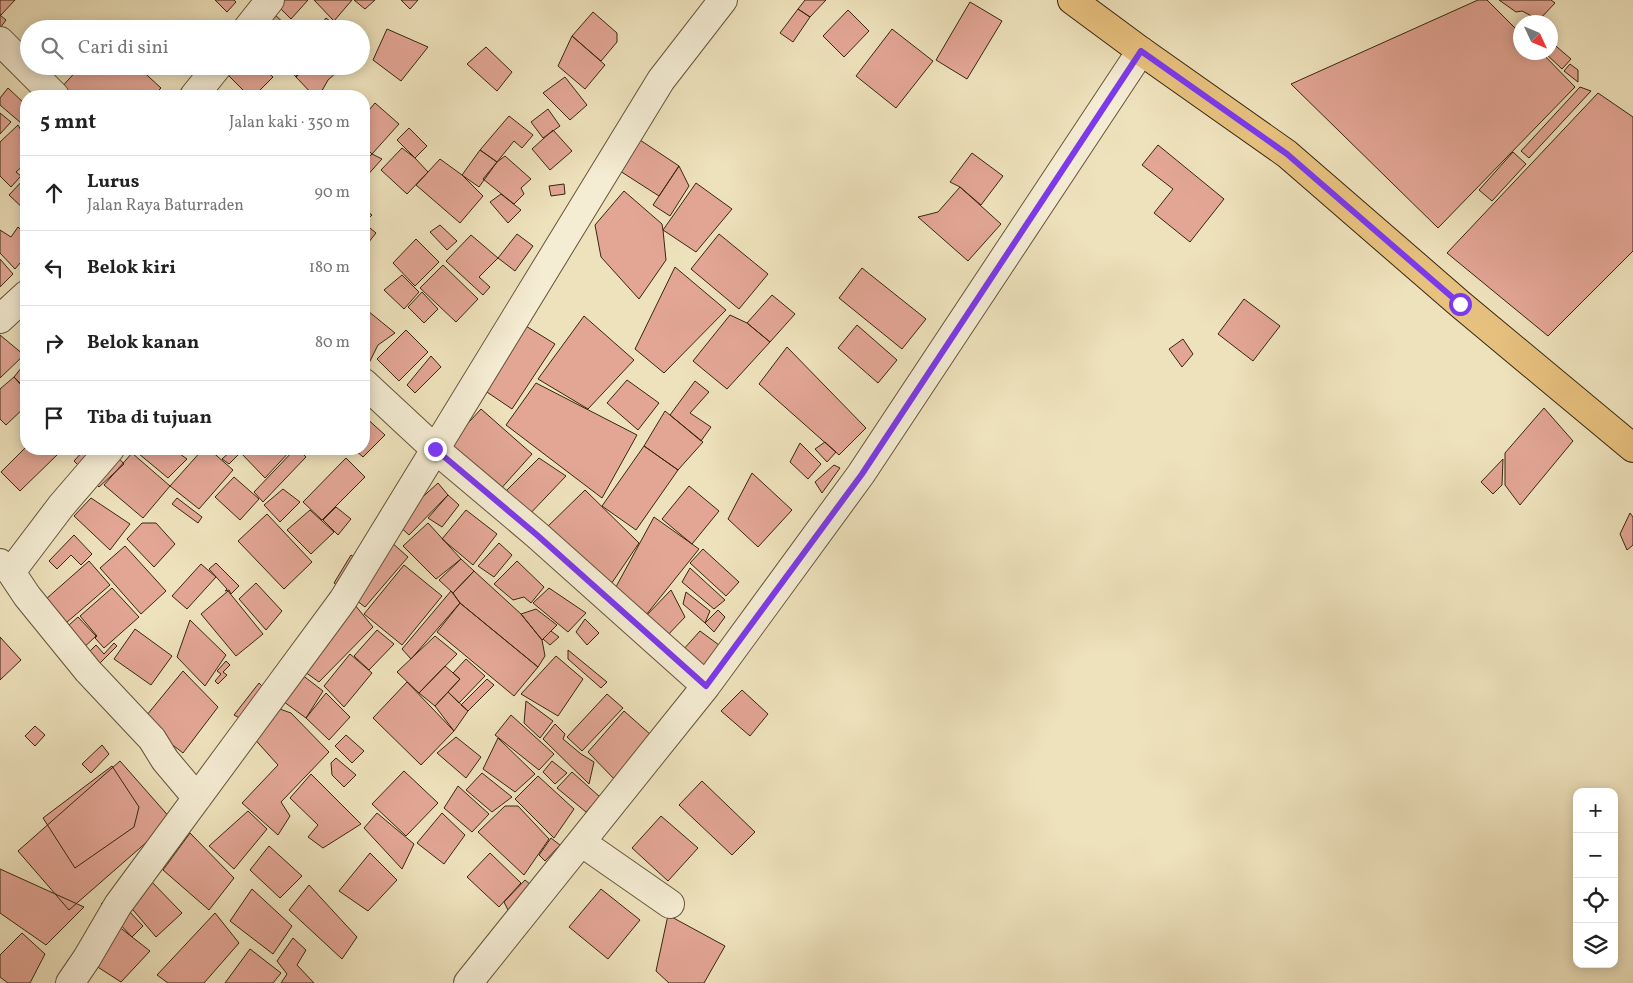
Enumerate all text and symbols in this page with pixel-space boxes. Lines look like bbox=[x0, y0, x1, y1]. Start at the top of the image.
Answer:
north arrow bbox=[1513, 15, 1558, 60]
search box bbox=[20, 20, 370, 75]
icon: search bbox=[38, 34, 66, 62]
text: Cari di sini bbox=[78, 35, 169, 61]
text: 5 mnt bbox=[40, 108, 96, 137]
text: Jalan kaki · 350 m bbox=[229, 112, 350, 134]
text: Lurus bbox=[87, 169, 139, 195]
icon: ahead bbox=[40, 179, 68, 207]
text: 90 m bbox=[314, 182, 350, 204]
text: Jalan Raya Baturraden bbox=[87, 195, 244, 217]
icon: left bbox=[40, 254, 68, 282]
text: Belok kiri bbox=[87, 255, 176, 281]
text: 180 m bbox=[309, 257, 350, 279]
route start bbox=[1449, 293, 1472, 316]
icon: right bbox=[40, 329, 68, 357]
text: Belok kanan bbox=[87, 330, 199, 356]
text: 80 m bbox=[315, 332, 350, 354]
icon: arrive bbox=[40, 404, 68, 432]
text: Tiba di tujuan bbox=[87, 405, 212, 431]
route end bbox=[424, 438, 447, 461]
map controls bbox=[1573, 788, 1618, 968]
button: + bbox=[1573, 788, 1618, 833]
button: − bbox=[1573, 833, 1618, 878]
button: locate bbox=[1573, 878, 1618, 923]
button: layers bbox=[1573, 923, 1618, 968]

